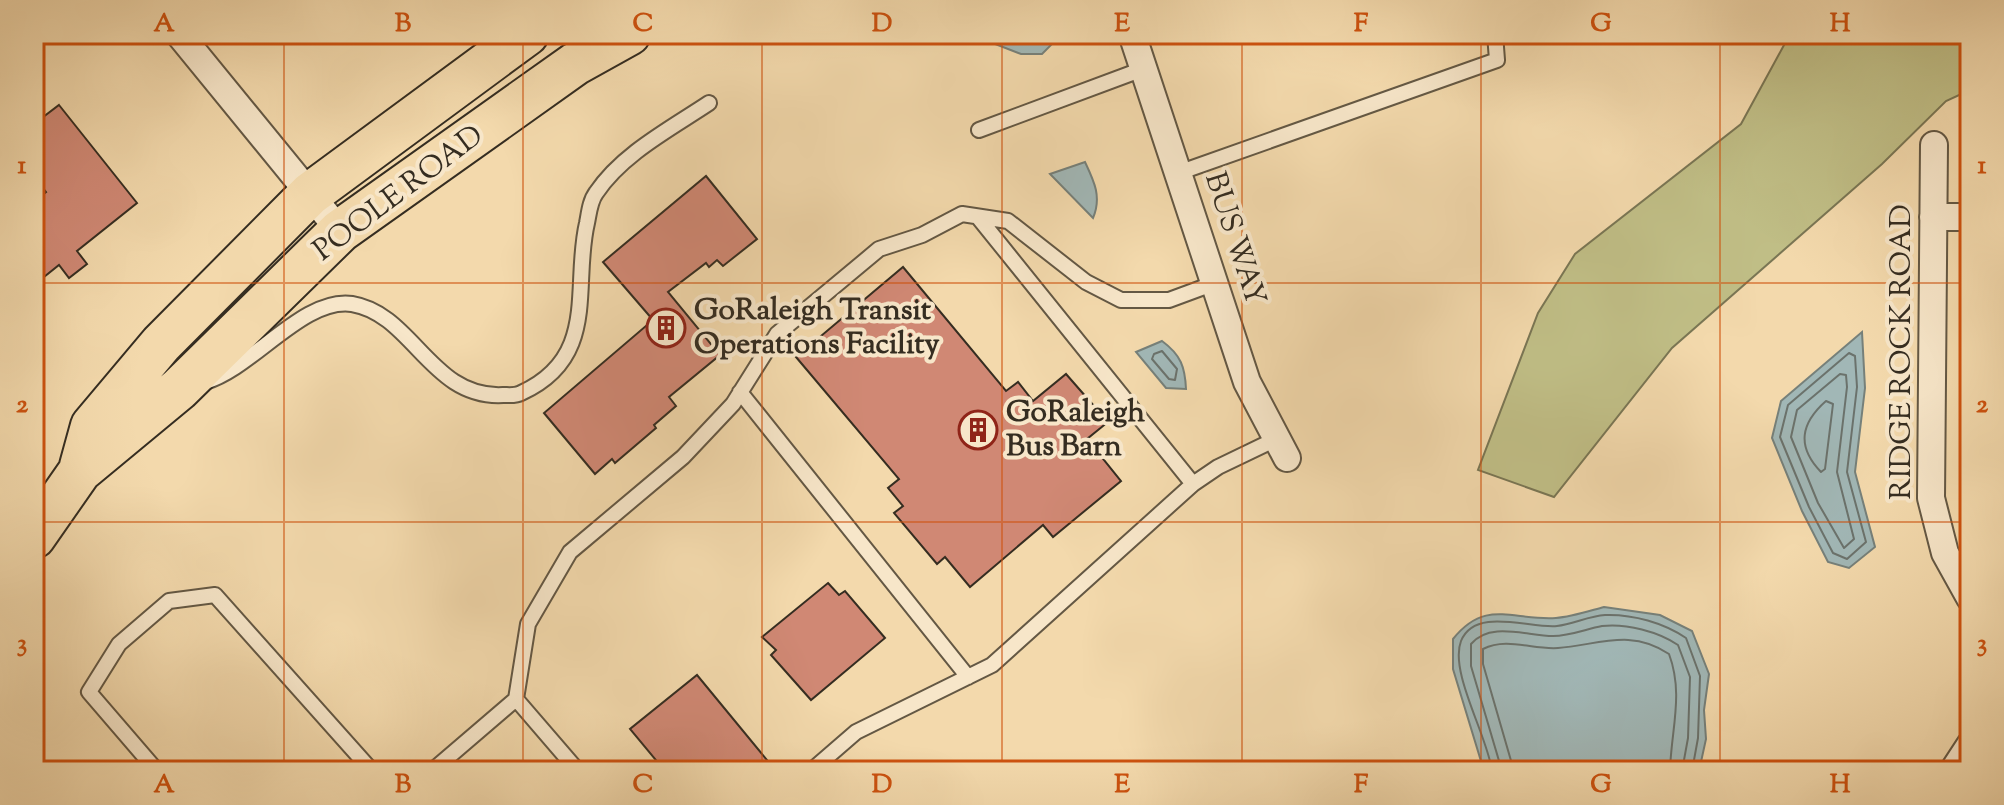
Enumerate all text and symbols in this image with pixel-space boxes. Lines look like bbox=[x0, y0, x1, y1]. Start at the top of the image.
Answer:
text: A bbox=[153, 6, 175, 43]
text: B bbox=[395, 6, 412, 43]
text: C bbox=[633, 6, 653, 43]
text: D bbox=[872, 6, 892, 43]
text: E bbox=[1114, 6, 1130, 43]
text: F bbox=[1354, 6, 1369, 43]
text: G bbox=[1590, 6, 1612, 43]
text: H bbox=[1830, 6, 1851, 43]
street label: POOLE ROAD bbox=[305, 116, 493, 272]
text: 1 bbox=[18, 148, 27, 185]
text: 1 bbox=[1978, 148, 1987, 185]
street label: BUS WAY bbox=[1192, 167, 1276, 311]
street label: RIDGE ROCK ROAD bbox=[1881, 204, 1924, 500]
place label: GoRaleigh Transit Operations Facility bbox=[694, 290, 940, 367]
building icon: GoRaleigh Transit Operations Facility bbox=[645, 307, 687, 349]
text: 2 bbox=[16, 387, 29, 424]
text: 2 bbox=[1976, 387, 1989, 424]
place label: GoRaleigh Bus Barn bbox=[1006, 392, 1145, 469]
building icon: GoRaleigh Bus Barn bbox=[957, 409, 999, 451]
text: 3 bbox=[17, 626, 27, 663]
text: 3 bbox=[1977, 626, 1987, 663]
text: A bbox=[153, 767, 175, 804]
text: B bbox=[395, 767, 412, 804]
text: C bbox=[633, 767, 653, 804]
text: D bbox=[872, 767, 892, 804]
text: E bbox=[1114, 767, 1130, 804]
text: F bbox=[1354, 767, 1369, 804]
text: G bbox=[1590, 767, 1612, 804]
text: H bbox=[1830, 767, 1851, 804]

